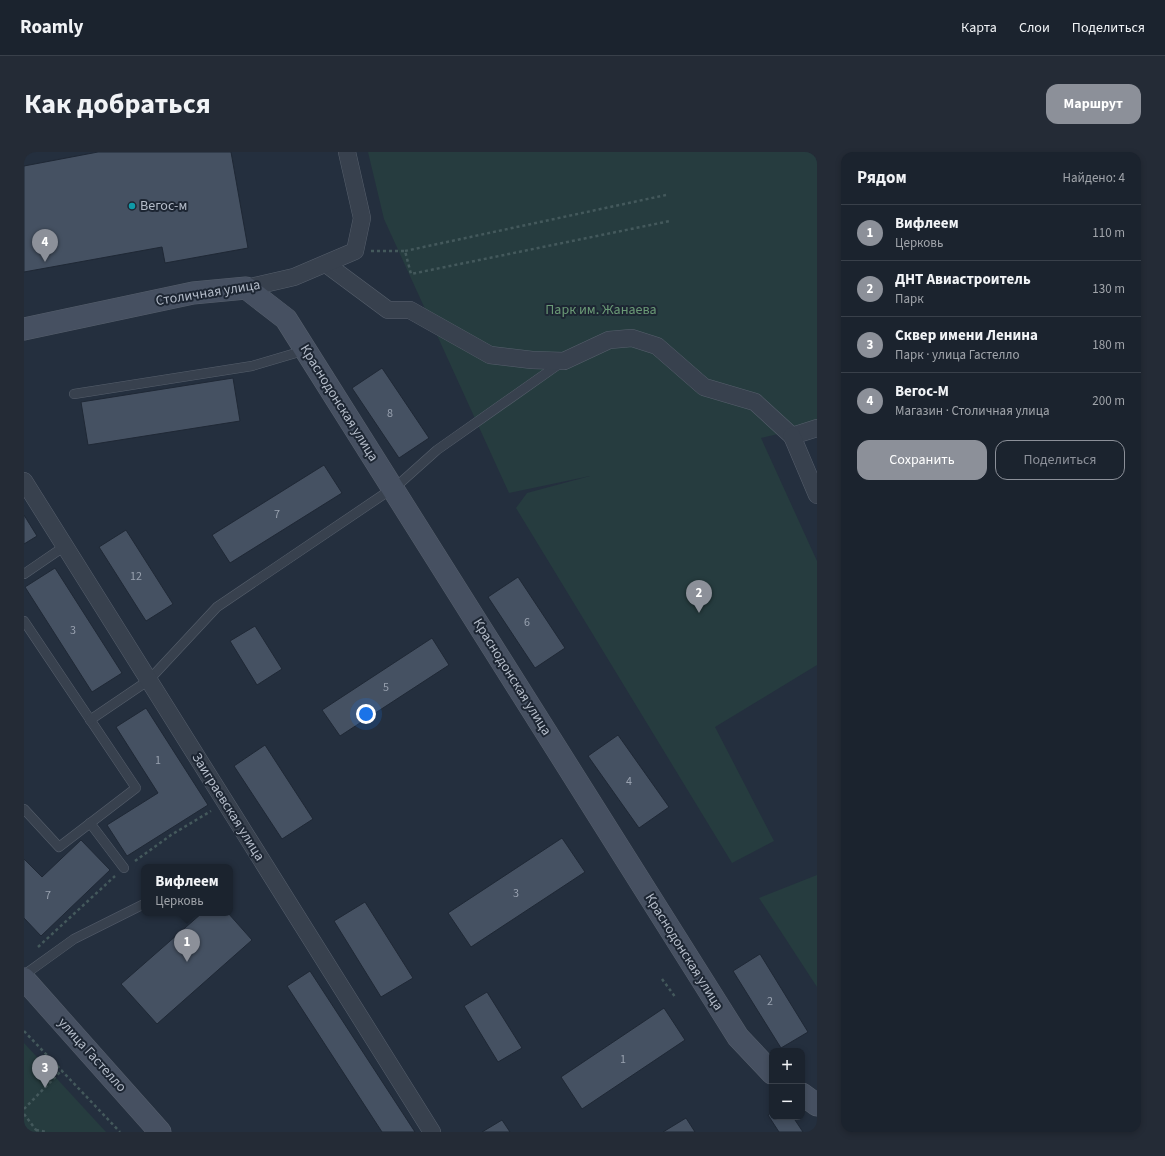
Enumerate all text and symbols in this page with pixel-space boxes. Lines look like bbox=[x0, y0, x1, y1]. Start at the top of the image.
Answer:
text: Roamly bbox=[20, 14, 83, 41]
text: Карта bbox=[961, 18, 997, 38]
text: Слои bbox=[1019, 18, 1050, 38]
text: Поделиться bbox=[1072, 18, 1145, 38]
text: Как добраться bbox=[24, 84, 211, 124]
button: Маршрут bbox=[1046, 84, 1141, 124]
text: Рядом bbox=[857, 166, 907, 190]
text: Найдено: 4 bbox=[1063, 169, 1125, 187]
place label: Вегос-м bbox=[140, 196, 187, 216]
marker: Вегос-м bbox=[127, 201, 137, 211]
text: Вифлеем bbox=[895, 213, 959, 234]
text: 1 bbox=[867, 224, 873, 242]
text: 110 m bbox=[1092, 224, 1125, 242]
pin: 4 bbox=[32, 229, 58, 262]
text: Церковь bbox=[895, 234, 943, 252]
text: ДНТ Авиастроитель bbox=[895, 269, 1031, 290]
street label: Столичная улица bbox=[154, 275, 262, 311]
text: 2 bbox=[867, 280, 873, 298]
text: 130 m bbox=[1092, 280, 1125, 298]
text: Парк bbox=[895, 290, 924, 308]
park label: Парк им. Жанаева bbox=[545, 300, 657, 320]
text: Сквер имени Ленина bbox=[895, 325, 1038, 346]
text: 3 bbox=[867, 336, 873, 354]
text: 180 m bbox=[1092, 336, 1125, 354]
street label: Краснодонская улица bbox=[295, 341, 383, 465]
text: Парк · улица Гастелло bbox=[895, 346, 1019, 364]
text: Вегос-М bbox=[895, 381, 949, 402]
text: 4 bbox=[867, 392, 873, 410]
text: 200 m bbox=[1092, 392, 1125, 410]
text: Магазин · Столичная улица bbox=[895, 402, 1050, 420]
house number: 8 bbox=[387, 405, 393, 422]
button: Сохранить bbox=[857, 440, 987, 480]
button: Поделиться bbox=[995, 440, 1125, 480]
house number: 7 bbox=[274, 506, 280, 523]
house number: 12 bbox=[130, 568, 142, 585]
pin: 2 bbox=[686, 580, 712, 613]
house number: 6 bbox=[524, 614, 530, 631]
street label: Краснодонская улица bbox=[468, 615, 556, 739]
house number: 3 bbox=[70, 622, 76, 639]
house number: 5 bbox=[383, 679, 389, 696]
your location bbox=[356, 704, 376, 724]
street label: Заиграевская улица bbox=[187, 749, 269, 865]
house number: 1 bbox=[155, 752, 161, 769]
house number: 4 bbox=[626, 773, 632, 790]
popup bbox=[141, 864, 233, 916]
text: Вифлеем bbox=[155, 871, 219, 892]
house number: 3 bbox=[513, 885, 519, 902]
house number: 7 bbox=[45, 887, 51, 904]
street label: Краснодонская улица bbox=[640, 890, 728, 1014]
text: Церковь bbox=[155, 892, 204, 910]
pin: 1 bbox=[174, 929, 200, 962]
house number: 2 bbox=[767, 993, 773, 1010]
street label: улица Гастелло bbox=[53, 1013, 131, 1097]
map controls bbox=[769, 1048, 805, 1120]
button: + bbox=[769, 1048, 805, 1084]
house number: 1 bbox=[620, 1051, 626, 1068]
pin: 3 bbox=[32, 1055, 58, 1088]
button: − bbox=[769, 1084, 805, 1120]

